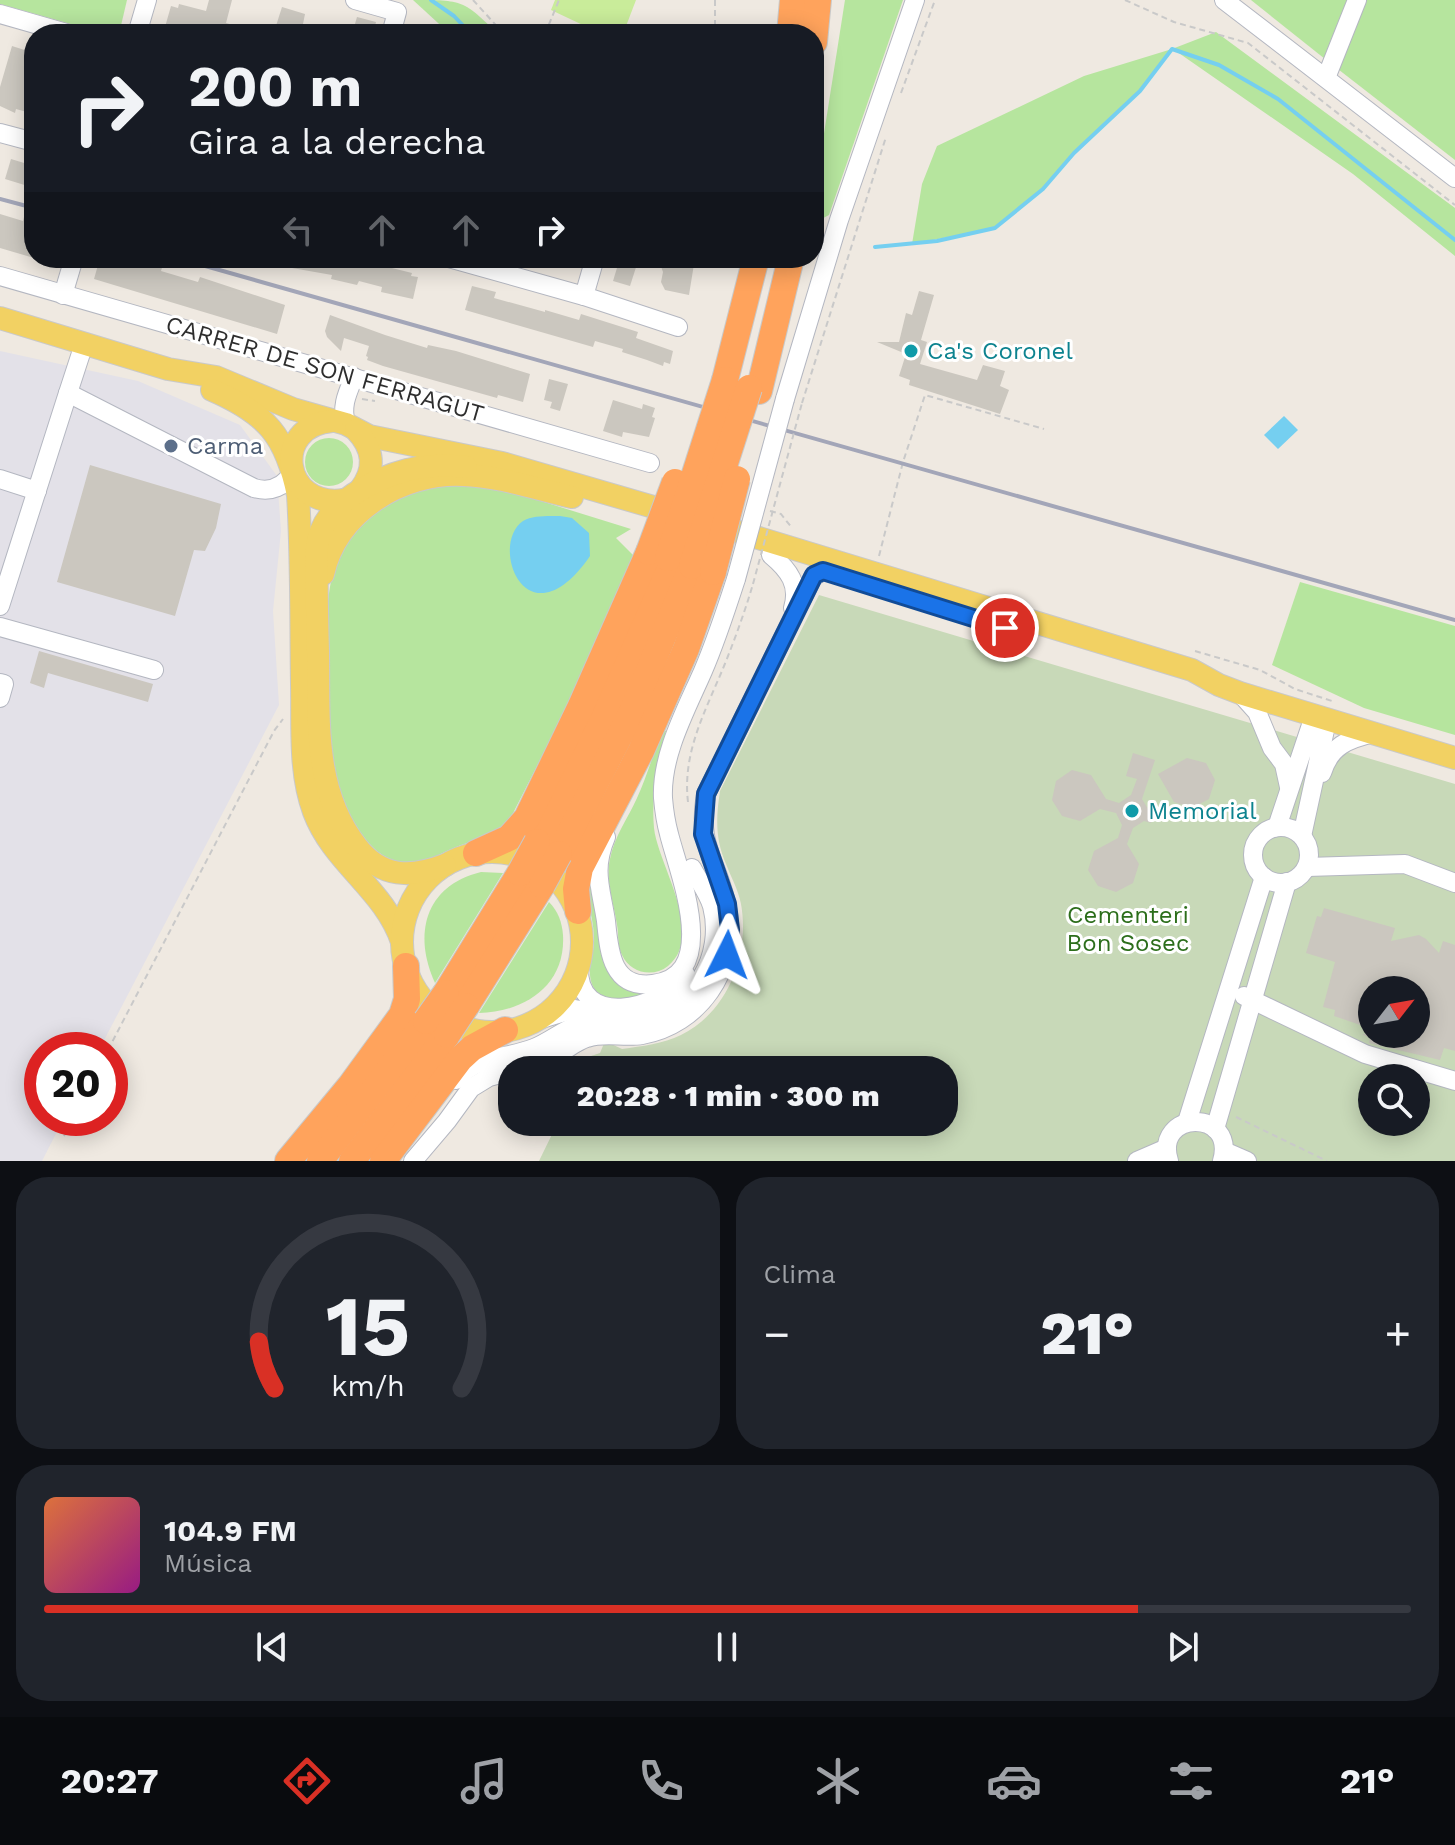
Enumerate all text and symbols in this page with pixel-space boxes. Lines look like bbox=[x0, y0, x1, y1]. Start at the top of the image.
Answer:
text: 200 m bbox=[188, 54, 362, 120]
icon: right bbox=[56, 56, 160, 160]
text: Gira a la derecha bbox=[188, 121, 485, 163]
icon: left bbox=[276, 208, 320, 252]
icon: ahead bbox=[360, 208, 404, 252]
icon: ahead bbox=[444, 208, 488, 252]
icon: right bbox=[528, 208, 572, 252]
street label: CARRER DE SON FERRAGUT bbox=[163, 310, 487, 428]
place label: Ca's Coronel bbox=[927, 337, 1073, 365]
marker: Ca's Coronel bbox=[902, 342, 920, 360]
place label: Carma bbox=[187, 432, 263, 460]
marker: Carma bbox=[162, 437, 180, 455]
pin bbox=[971, 594, 1039, 662]
icon: arrive bbox=[983, 606, 1027, 650]
place label: Memorial bbox=[1148, 797, 1257, 825]
marker: Memorial bbox=[1123, 802, 1141, 820]
park label: Cementeri Bon Sosec bbox=[1067, 901, 1189, 957]
position arrow bbox=[685, 913, 769, 997]
north arrow bbox=[1358, 976, 1430, 1048]
map controls bbox=[1358, 976, 1430, 1136]
speed limit sign: 20 bbox=[24, 1032, 128, 1136]
button: search bbox=[1358, 1064, 1430, 1136]
text: 20:28 · 1 min · 300 m bbox=[576, 1078, 880, 1113]
text: Clima bbox=[764, 1259, 836, 1289]
text: 15 bbox=[326, 1278, 410, 1375]
text: 21° bbox=[1041, 1298, 1134, 1369]
text: − bbox=[764, 1308, 790, 1360]
text: + bbox=[1384, 1308, 1411, 1360]
text: km/h bbox=[331, 1369, 405, 1403]
text: 104.9 FM bbox=[164, 1513, 297, 1548]
text: Música bbox=[164, 1548, 252, 1578]
icon: previous bbox=[250, 1625, 294, 1669]
icon: pause bbox=[705, 1625, 749, 1669]
icon: next bbox=[1161, 1625, 1205, 1669]
icon: directions bbox=[279, 1753, 335, 1809]
icon: music bbox=[456, 1753, 512, 1809]
icon: phone bbox=[633, 1753, 689, 1809]
icon: climate bbox=[810, 1753, 866, 1809]
icon: car bbox=[986, 1753, 1042, 1809]
icon: filters bbox=[1163, 1753, 1219, 1809]
text: 20:27 bbox=[60, 1760, 159, 1802]
text: 21° bbox=[1340, 1760, 1395, 1802]

